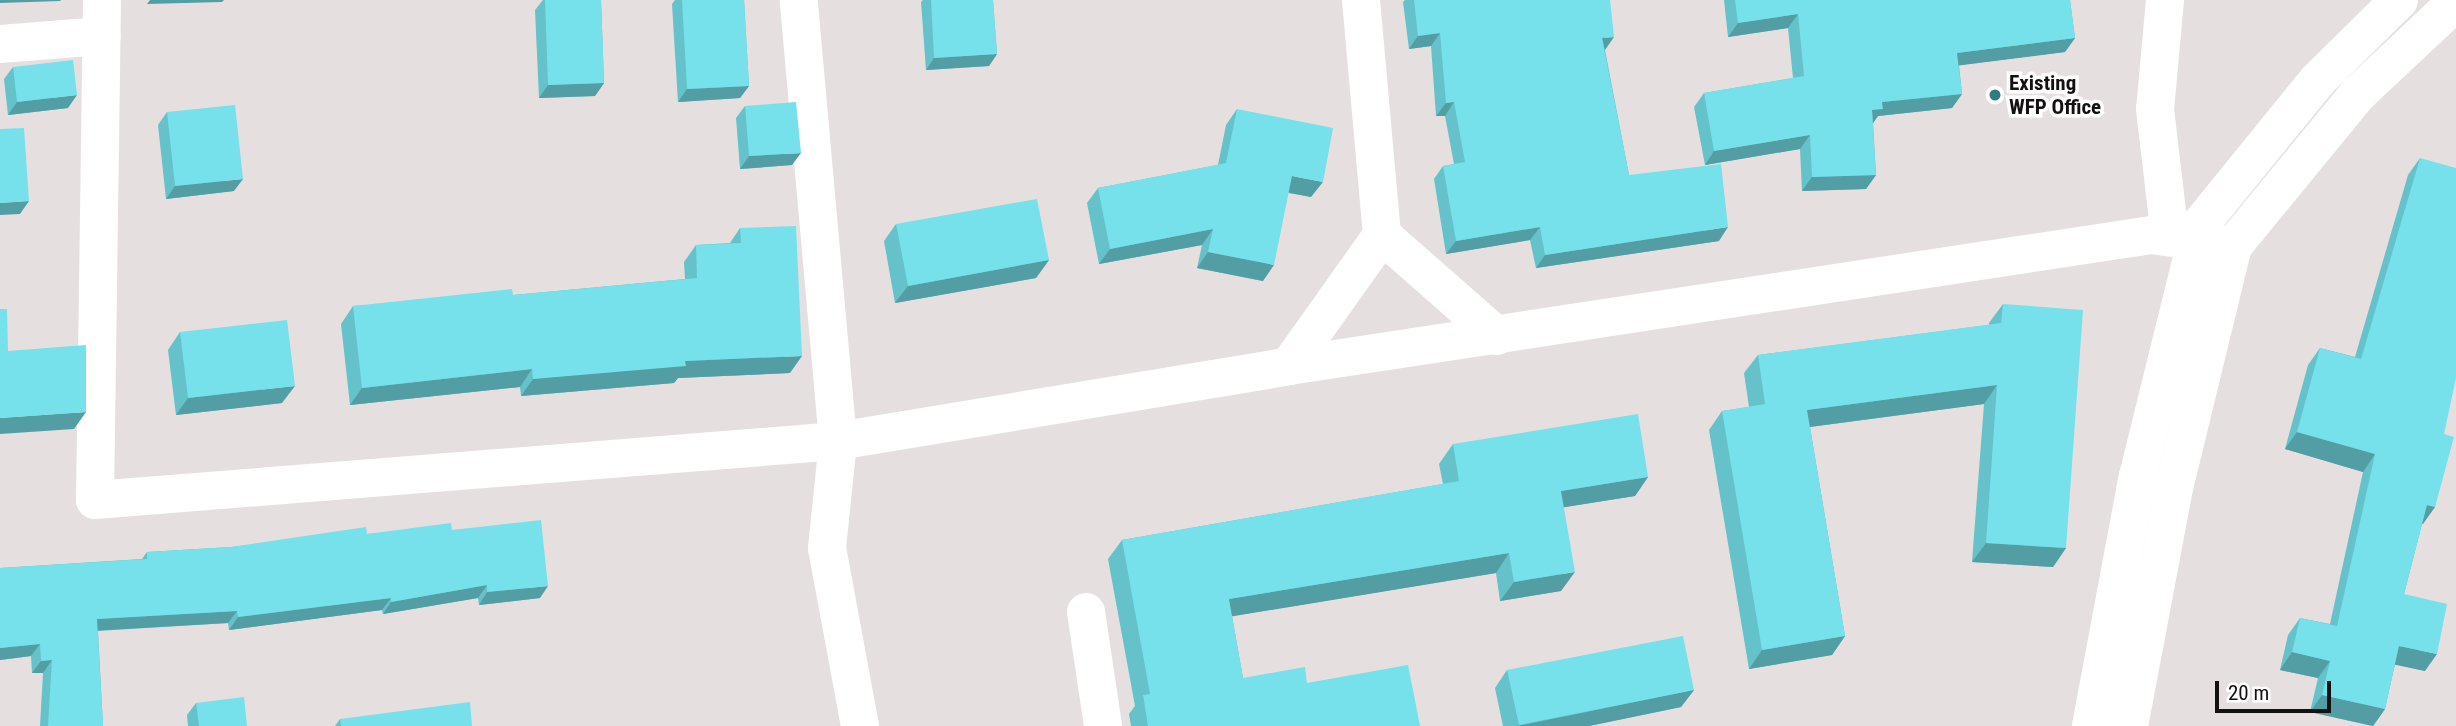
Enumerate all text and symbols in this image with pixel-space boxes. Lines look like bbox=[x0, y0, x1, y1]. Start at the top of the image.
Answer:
place label: Existing WFP Office bbox=[2009, 70, 2101, 120]
marker: Existing WFP Office bbox=[1987, 87, 2003, 103]
scale bar bbox=[2218, 666, 2334, 710]
text: 20 m bbox=[2228, 681, 2269, 705]

